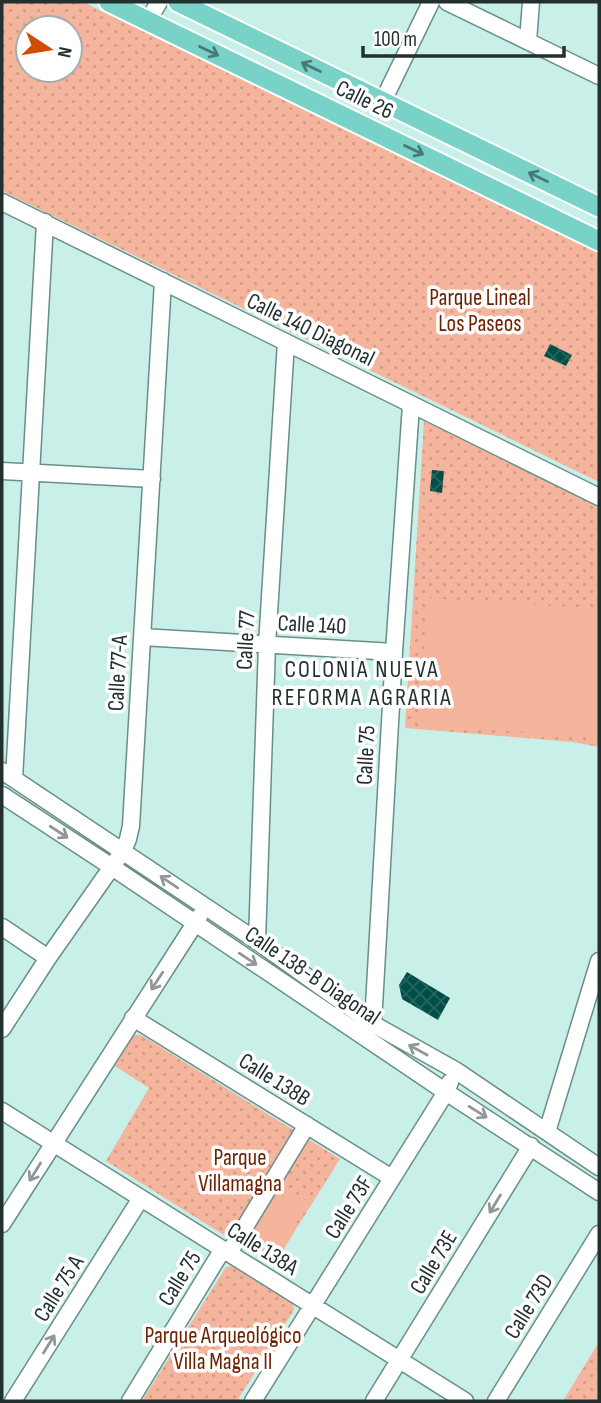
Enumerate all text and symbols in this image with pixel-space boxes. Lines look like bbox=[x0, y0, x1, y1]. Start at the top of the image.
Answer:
north arrow bbox=[14, 14, 84, 84]
scale bar bbox=[363, 14, 564, 58]
text: 100 m bbox=[374, 27, 417, 52]
one-way arrow bbox=[198, 44, 219, 58]
text: N bbox=[52, 45, 76, 60]
one-way arrow bbox=[301, 59, 322, 73]
street label: Calle 26 bbox=[331, 74, 398, 126]
one-way arrow bbox=[403, 144, 424, 158]
one-way arrow bbox=[528, 170, 549, 184]
park label: Parque Lineal Los Paseos bbox=[429, 284, 531, 338]
street label: Calle 140 Diagonal bbox=[242, 287, 379, 373]
street label: Calle 140 bbox=[277, 609, 347, 641]
street label: Calle 77 bbox=[230, 610, 262, 671]
street label: Calle 77-A bbox=[102, 634, 134, 712]
district label: COLONIA NUEVA REFORMA AGRARIA bbox=[272, 655, 452, 712]
street label: Calle 75 bbox=[350, 725, 382, 786]
one-way arrow bbox=[49, 825, 68, 839]
one-way arrow bbox=[160, 875, 179, 889]
street label: Calle 138-B Diagonal bbox=[239, 920, 385, 1031]
one-way arrow bbox=[238, 952, 257, 966]
one-way arrow bbox=[150, 970, 164, 990]
one-way arrow bbox=[409, 1043, 429, 1057]
street label: Calle 138B bbox=[234, 1047, 315, 1113]
one-way arrow bbox=[468, 1105, 487, 1120]
park label: Parque Villamagna bbox=[198, 1144, 282, 1198]
one-way arrow bbox=[27, 1162, 41, 1182]
street label: Calle 73F bbox=[319, 1171, 379, 1244]
one-way arrow bbox=[488, 1194, 502, 1214]
street label: Calle 138A bbox=[222, 1216, 303, 1282]
street label: Calle 73E bbox=[404, 1226, 464, 1299]
street label: Calle 75 bbox=[152, 1246, 207, 1311]
street label: Calle 75 A bbox=[28, 1250, 90, 1327]
street label: Calle 73D bbox=[498, 1269, 560, 1344]
park label: Parque Arqueológico Villa Magna II bbox=[145, 1322, 301, 1376]
one-way arrow bbox=[43, 1334, 57, 1354]

